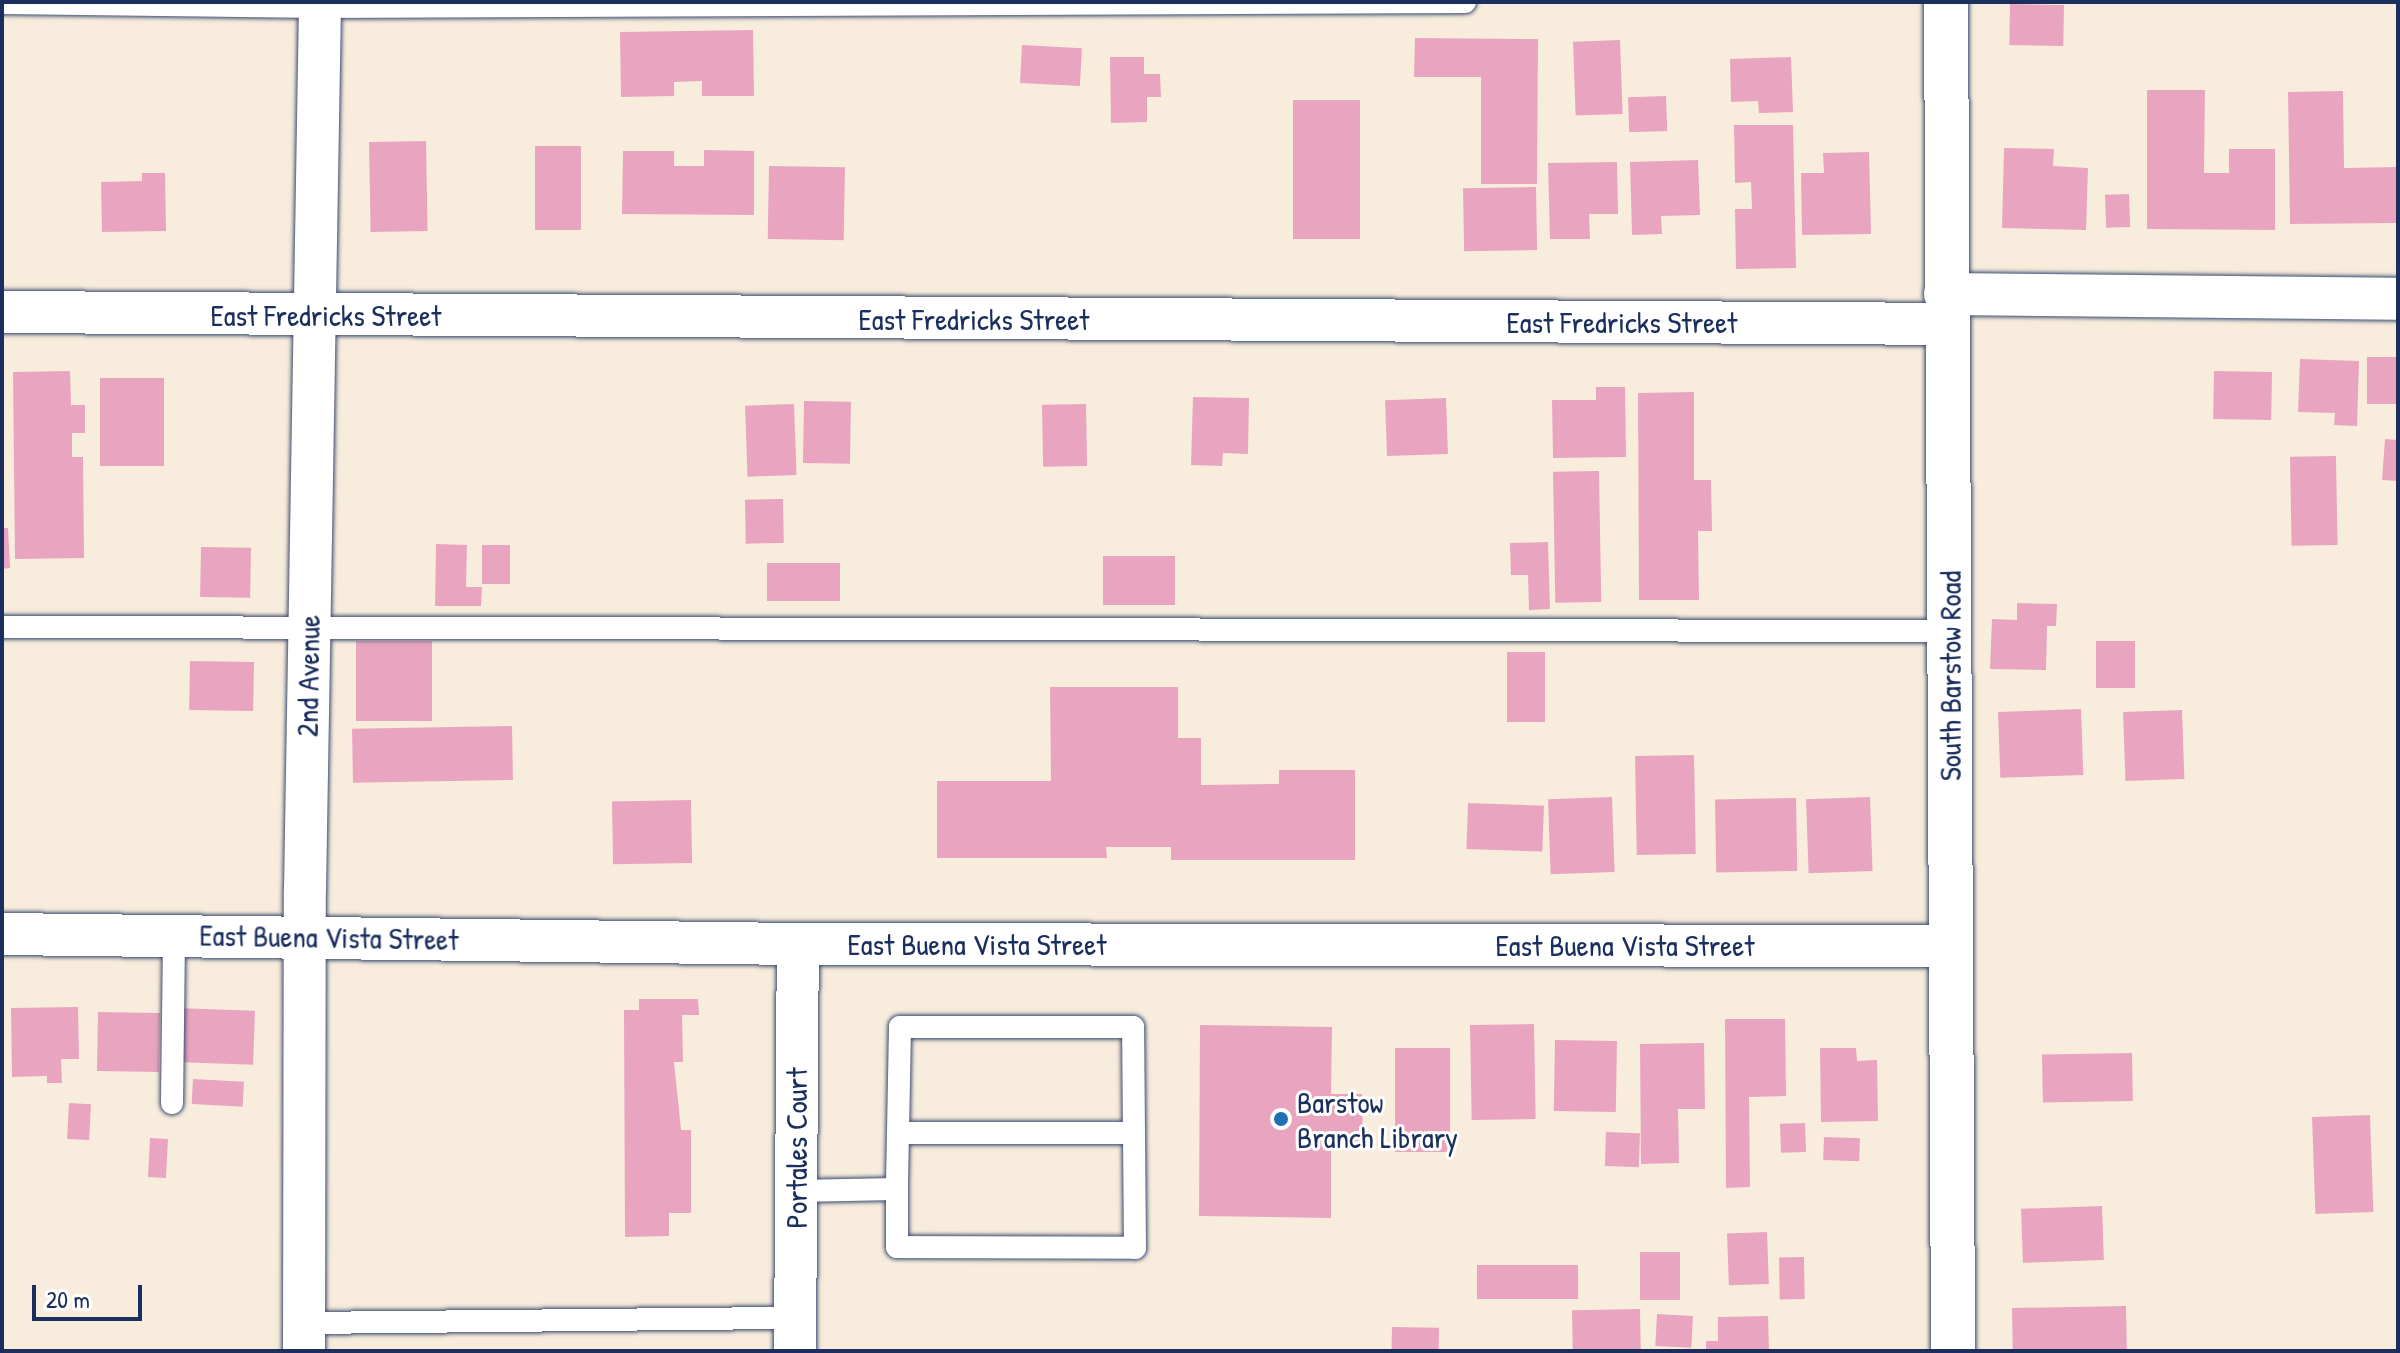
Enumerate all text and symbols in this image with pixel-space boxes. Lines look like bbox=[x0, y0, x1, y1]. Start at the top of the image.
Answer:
street label: East Fredricks Street bbox=[211, 297, 441, 333]
street label: East Fredricks Street bbox=[859, 301, 1089, 337]
street label: East Fredricks Street bbox=[1507, 304, 1737, 340]
street label: South Barstow Road bbox=[1932, 571, 1968, 781]
street label: 2nd Avenue bbox=[289, 615, 327, 737]
street label: East Buena Vista Street bbox=[199, 917, 459, 957]
street label: East Buena Vista Street bbox=[847, 926, 1107, 962]
street label: East Buena Vista Street bbox=[1495, 927, 1755, 963]
street label: Portales Court bbox=[778, 1068, 814, 1228]
place label: Barstow Branch Library bbox=[1297, 1084, 1458, 1154]
marker: Barstow Branch Library bbox=[1272, 1110, 1290, 1128]
scale bar bbox=[36, 1269, 146, 1319]
text: 20 m bbox=[46, 1283, 90, 1315]

